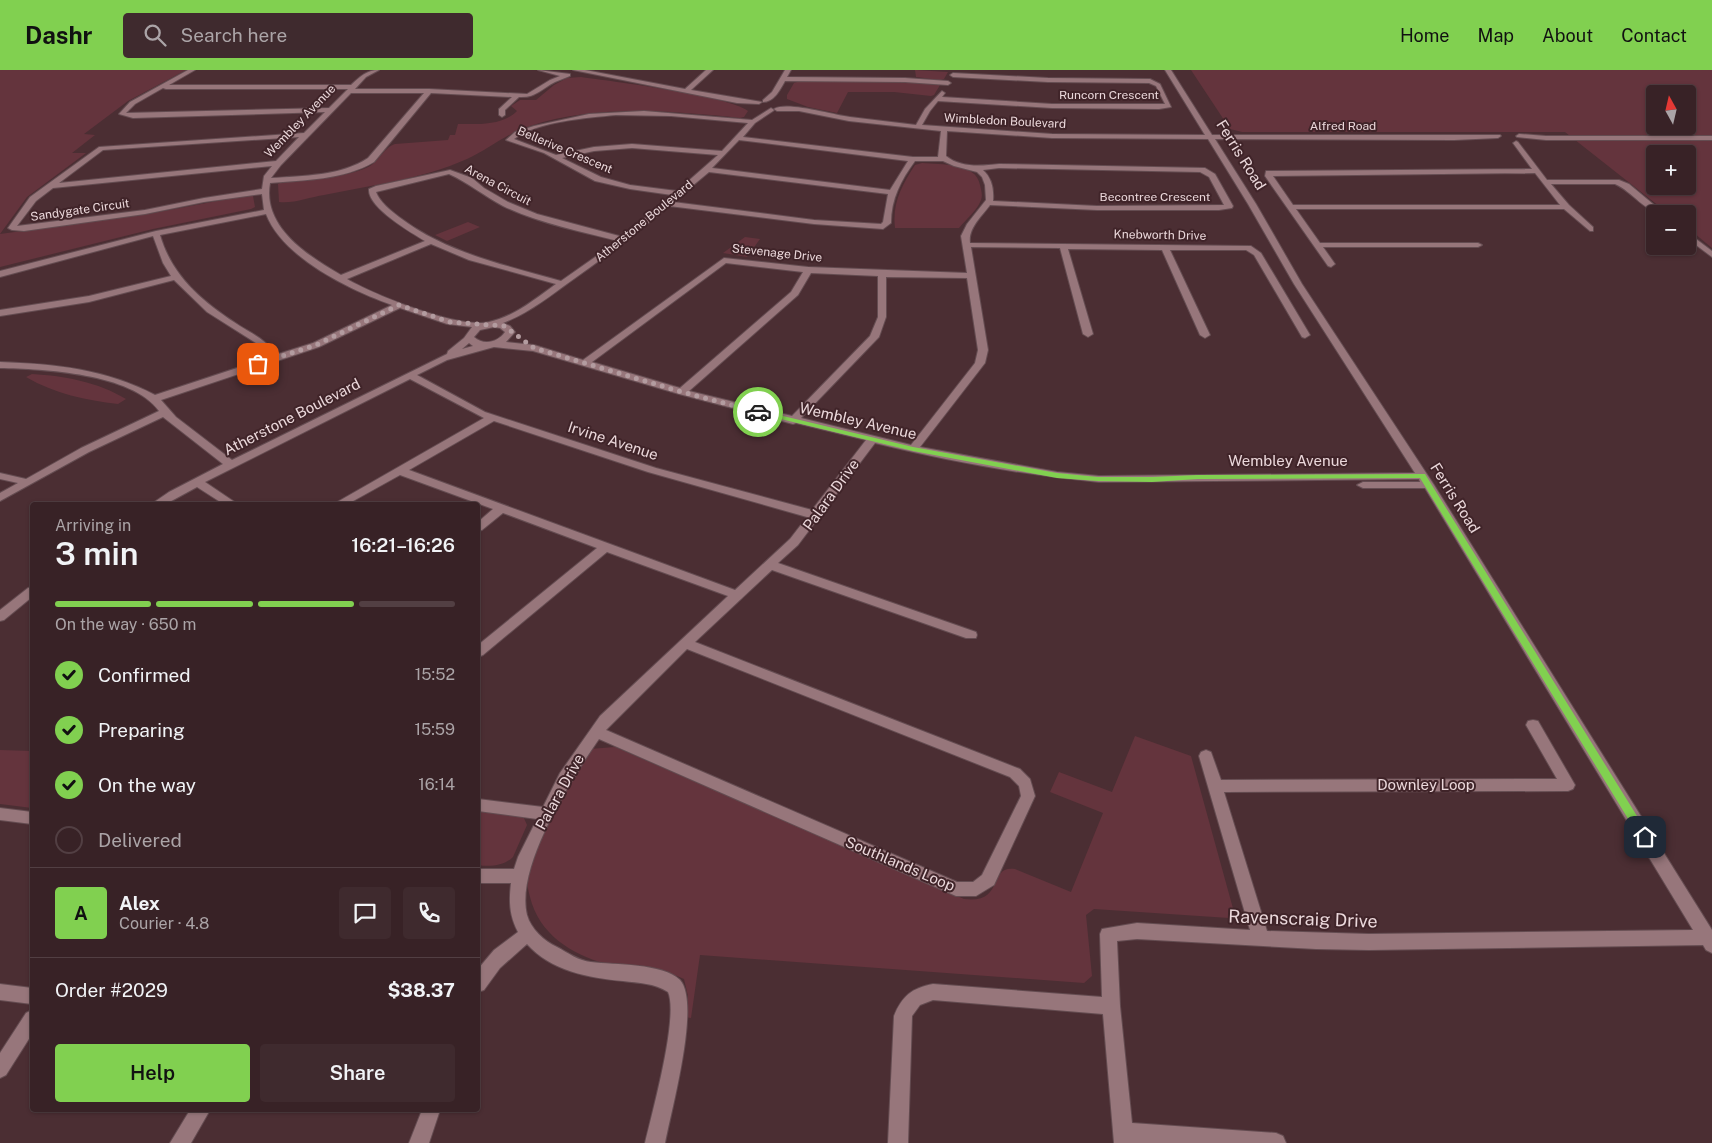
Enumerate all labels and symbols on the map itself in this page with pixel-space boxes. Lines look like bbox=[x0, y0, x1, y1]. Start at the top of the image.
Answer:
street label: Wembley Avenue bbox=[262, 82, 338, 160]
north arrow bbox=[1646, 85, 1696, 135]
street label: Runcorn Crescent bbox=[1059, 88, 1159, 102]
street label: Wimbledon Boulevard bbox=[944, 111, 1066, 131]
street label: Ferris Road bbox=[1213, 117, 1270, 193]
street label: Alfred Road bbox=[1310, 119, 1376, 133]
street label: Bellerive Crescent bbox=[515, 124, 615, 176]
street label: Arena Circuit bbox=[462, 162, 534, 209]
street label: Atherstone Boulevard bbox=[593, 178, 695, 264]
street label: Becontree Crescent bbox=[1100, 190, 1211, 204]
street label: Sandygate Circuit bbox=[30, 196, 131, 224]
street label: Knebworth Drive bbox=[1114, 227, 1207, 243]
street label: Stevenage Drive bbox=[731, 241, 823, 265]
pin bbox=[237, 343, 279, 385]
street label: Atherstone Boulevard bbox=[221, 375, 363, 458]
courier bbox=[733, 387, 783, 437]
street label: Wembley Avenue bbox=[798, 399, 918, 442]
street label: Irvine Avenue bbox=[566, 418, 660, 463]
street label: Wembley Avenue bbox=[1228, 452, 1348, 469]
street label: Palara Drive bbox=[799, 456, 862, 534]
street label: Ferris Road bbox=[1427, 460, 1484, 536]
street label: Palara Drive bbox=[532, 751, 587, 833]
street label: Downley Loop bbox=[1377, 776, 1475, 793]
pin bbox=[1624, 816, 1666, 858]
street label: Southlands Loop bbox=[843, 833, 958, 894]
street label: Ravenscraig Drive bbox=[1228, 905, 1378, 932]

